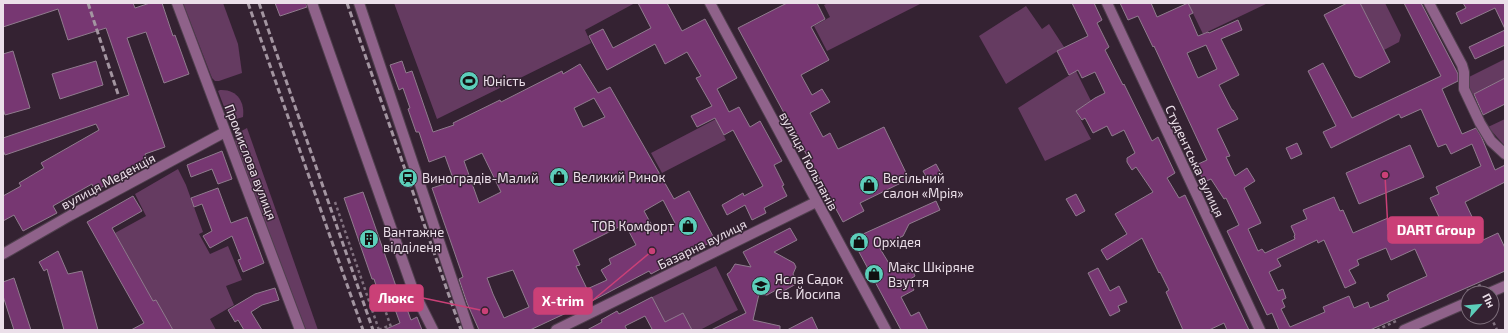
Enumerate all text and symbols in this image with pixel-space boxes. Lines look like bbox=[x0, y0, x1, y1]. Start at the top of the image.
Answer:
sports icon: Юність bbox=[458, 70, 480, 92]
place label: Юність bbox=[483, 73, 526, 89]
street label: Промислова вулиця bbox=[222, 102, 280, 222]
street label: Студентська вулиця bbox=[1162, 102, 1228, 220]
street label: вулиця Тюльпанів bbox=[776, 109, 842, 213]
street label: вулиця Меденція bbox=[58, 149, 158, 213]
shop icon: Великий Ринок bbox=[548, 166, 570, 188]
station icon: Виноградів-Малий bbox=[397, 167, 419, 189]
place label: Великий Ринок bbox=[573, 169, 665, 185]
place label: Виноградів-Малий bbox=[422, 170, 539, 186]
place label: Весільний салон «Мрія» bbox=[883, 170, 964, 201]
shop icon: Весільний салон «Мрія» bbox=[858, 174, 880, 196]
shop icon: ТОВ Комфорт bbox=[677, 215, 699, 237]
street label: Базарна вулиця bbox=[655, 216, 749, 272]
callout: DART Group bbox=[1388, 217, 1483, 243]
place label: ТОВ Комфорт bbox=[591, 218, 675, 234]
text: DART Group bbox=[1397, 221, 1475, 238]
place label: Вантажне відділеня bbox=[383, 224, 444, 255]
building icon: Вантажне відділеня bbox=[358, 228, 380, 250]
shop icon: Орхідея bbox=[848, 231, 870, 253]
place label: Орхідея bbox=[873, 234, 921, 250]
place label: Макс Шкіряне Взуття bbox=[888, 259, 974, 290]
shop icon: Макс Шкіряне Взуття bbox=[863, 263, 885, 285]
place label: Ясла Садок Св. Йосипа bbox=[775, 271, 843, 302]
school or university icon: Ясла Садок Св. Йосипа bbox=[750, 275, 772, 297]
callout: Люкс bbox=[370, 285, 423, 311]
north arrow bbox=[1460, 285, 1500, 325]
callout: X-trim bbox=[534, 288, 592, 314]
text: Люкс bbox=[378, 289, 414, 306]
text: Пн bbox=[1480, 291, 1498, 310]
text: X-trim bbox=[542, 292, 584, 309]

